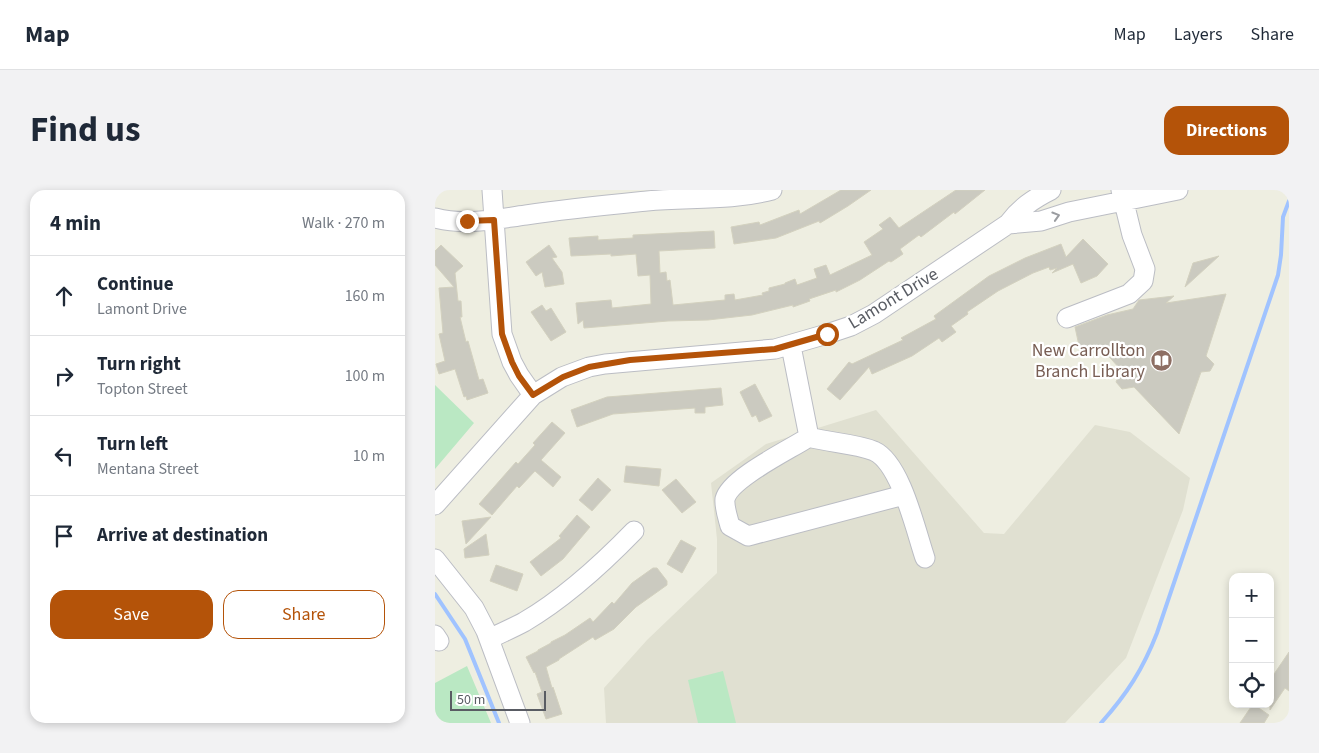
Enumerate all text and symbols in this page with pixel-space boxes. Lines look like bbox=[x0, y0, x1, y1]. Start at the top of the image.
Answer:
text: Map bbox=[25, 17, 70, 52]
text: Map bbox=[1114, 22, 1146, 47]
text: Layers bbox=[1174, 22, 1223, 47]
text: Share bbox=[1251, 22, 1294, 47]
text: Find us bbox=[30, 105, 140, 155]
button: Directions bbox=[1164, 106, 1289, 155]
text: 4 min bbox=[50, 208, 101, 238]
route end bbox=[456, 210, 479, 233]
text: Walk · 270 m bbox=[302, 212, 385, 234]
one-way arrow bbox=[1051, 212, 1059, 222]
street label: Lamont Drive bbox=[844, 262, 943, 335]
text: Continue bbox=[97, 271, 174, 298]
icon: ahead bbox=[50, 282, 78, 310]
text: 160 m bbox=[345, 285, 385, 307]
text: Lamont Drive bbox=[97, 298, 187, 320]
route start bbox=[816, 323, 839, 346]
place label: New Carrollton Branch Library bbox=[1032, 338, 1146, 384]
library icon: New Carrollton Branch Library bbox=[1149, 348, 1173, 372]
text: Turn right bbox=[97, 351, 181, 378]
icon: right bbox=[50, 362, 78, 390]
text: 100 m bbox=[345, 365, 385, 387]
text: Topton Street bbox=[97, 378, 188, 400]
text: Turn left bbox=[97, 431, 168, 458]
icon: left bbox=[50, 442, 78, 470]
text: 10 m bbox=[353, 445, 385, 467]
text: Mentana Street bbox=[97, 458, 199, 480]
icon: arrive bbox=[50, 522, 78, 550]
text: Arrive at destination bbox=[97, 522, 268, 549]
map controls bbox=[1229, 573, 1274, 708]
button: + bbox=[1229, 573, 1274, 618]
button: Save bbox=[50, 590, 213, 639]
button: Share bbox=[223, 590, 385, 639]
button: − bbox=[1229, 618, 1274, 663]
button: locate bbox=[1229, 663, 1274, 708]
scale bar bbox=[450, 688, 546, 711]
text: 50 m bbox=[457, 690, 485, 710]

